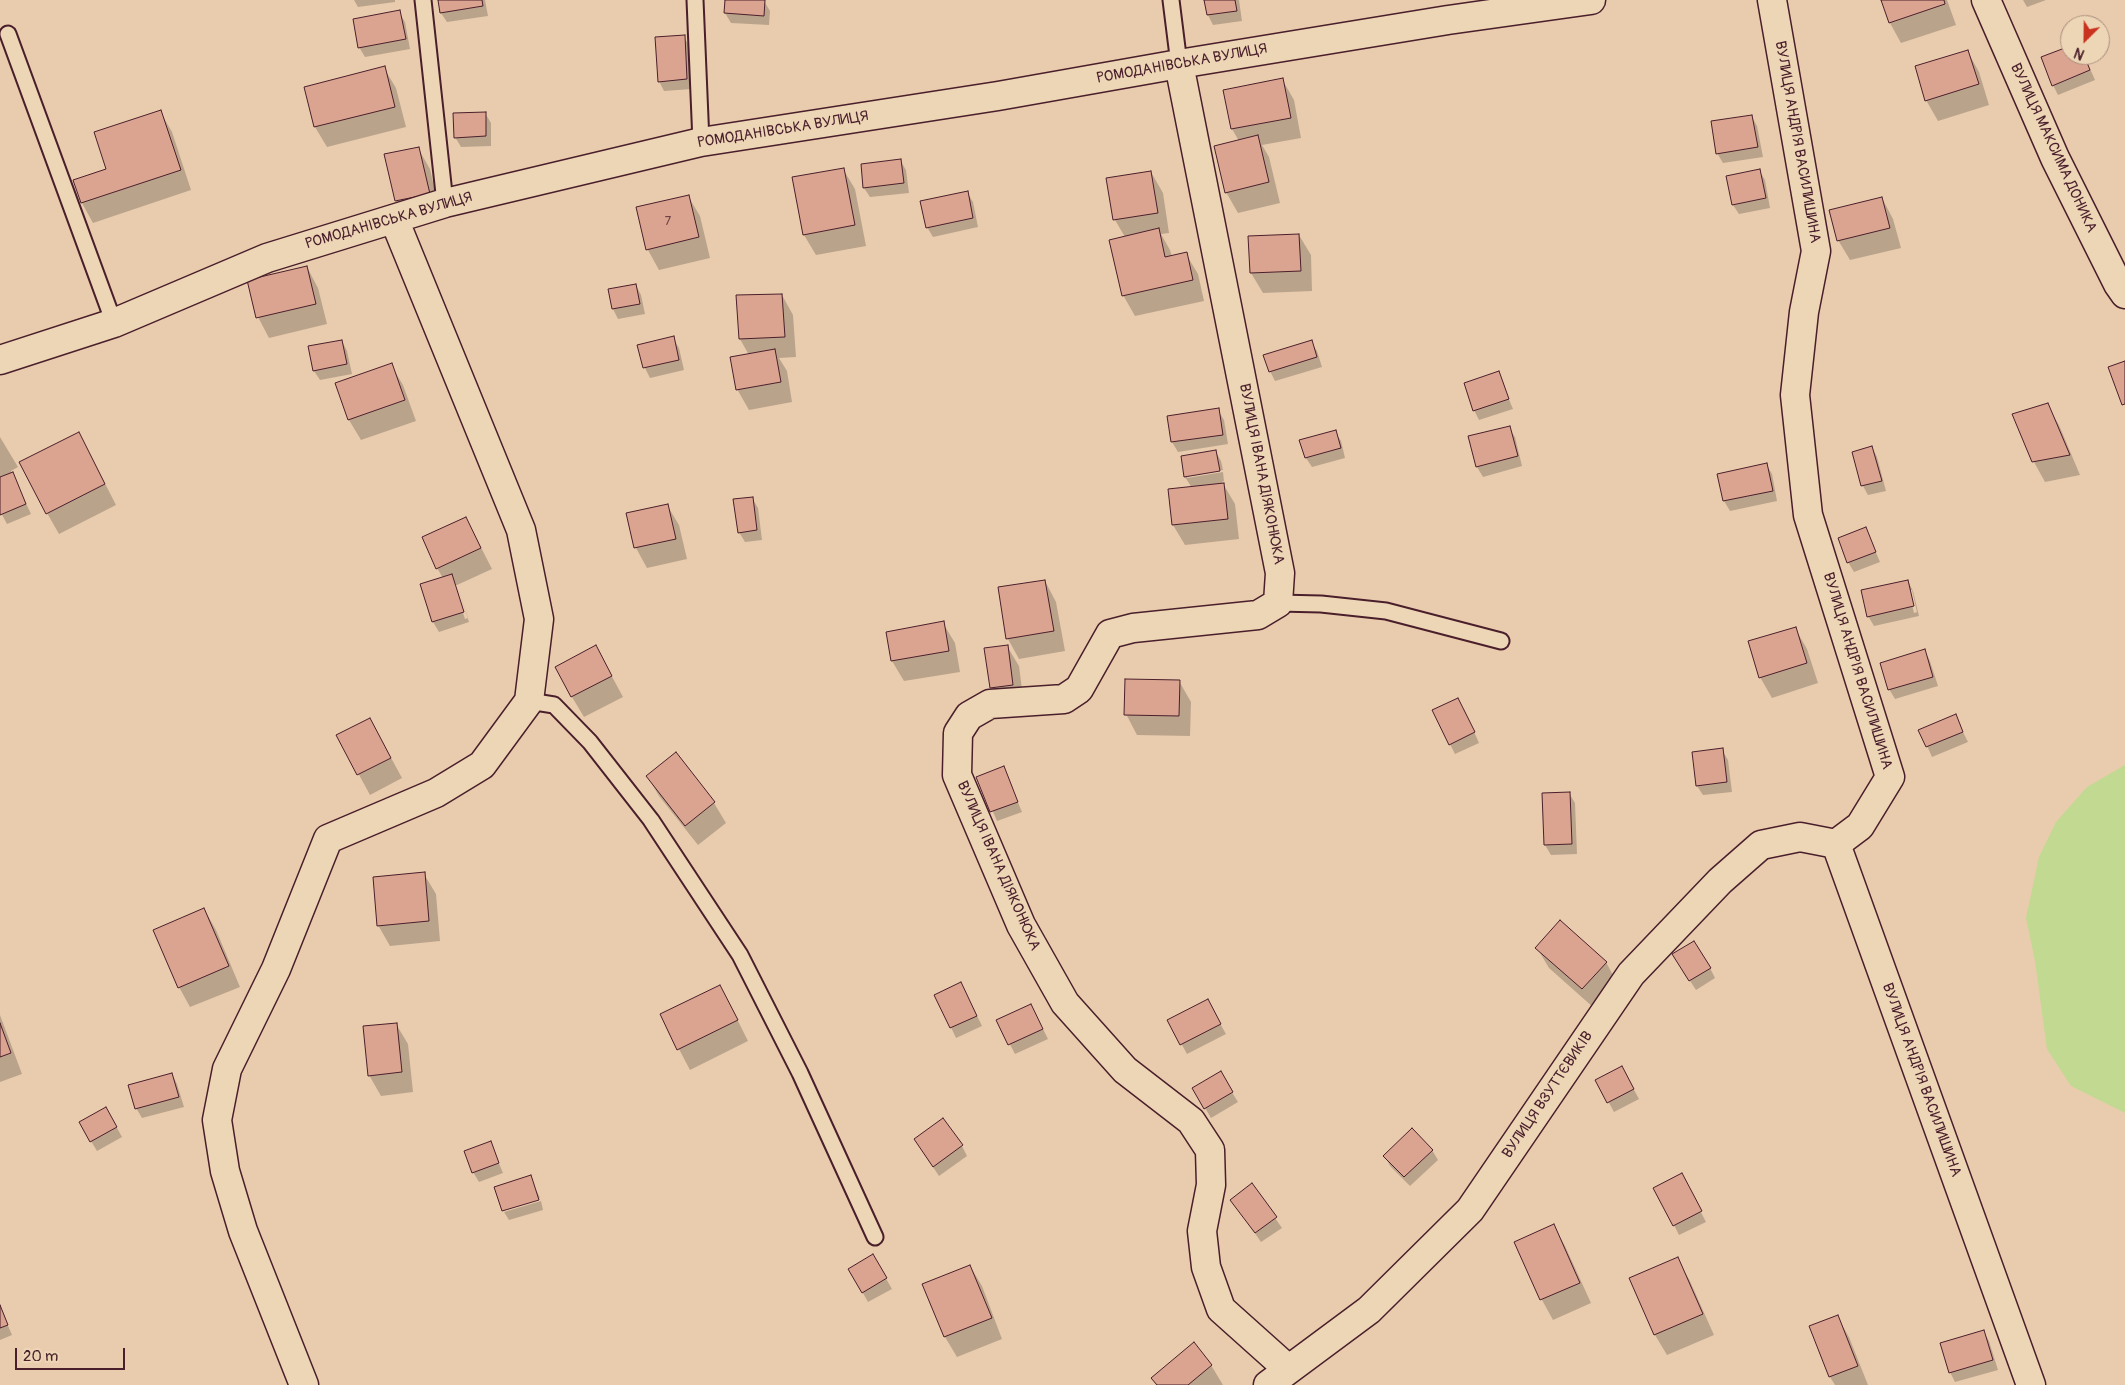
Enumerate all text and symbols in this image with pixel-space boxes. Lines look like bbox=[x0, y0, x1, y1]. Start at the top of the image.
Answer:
north arrow bbox=[2060, 15, 2110, 65]
street label: РОМОДАНІВСЬКА ВУЛИЦЯ bbox=[1095, 40, 1269, 88]
street label: ВУЛИЦЯ АНДРІЯ ВАСИЛИШИНА bbox=[1770, 40, 1824, 244]
text: N bbox=[2072, 44, 2087, 63]
street label: ВУЛИЦЯ МАКСИМА ДОНИКА bbox=[2006, 61, 2100, 235]
street label: РОМОДАНІВСЬКА ВУЛИЦЯ bbox=[696, 108, 870, 152]
street label: РОМОДАНІВСЬКА ВУЛИЦЯ bbox=[303, 189, 475, 253]
house number: 7 bbox=[665, 215, 671, 229]
street label: ВУЛИЦЯ ІВАНА ДІЯКОНЮКА bbox=[1235, 382, 1287, 566]
street label: ВУЛИЦЯ АНДРІЯ ВАСИЛИШИНА bbox=[1818, 570, 1896, 772]
street label: ВУЛИЦЯ ІВАНА ДІЯКОНЮКА bbox=[952, 778, 1044, 954]
street label: ВУЛИЦЯ АНДРІЯ ВАСИЛИШИНА bbox=[1878, 981, 1964, 1179]
street label: ВУЛИЦЯ ВЗУТТЄВИКІВ bbox=[1499, 1028, 1597, 1162]
scale bar bbox=[18, 1338, 128, 1370]
text: 20 m bbox=[23, 1347, 58, 1366]

